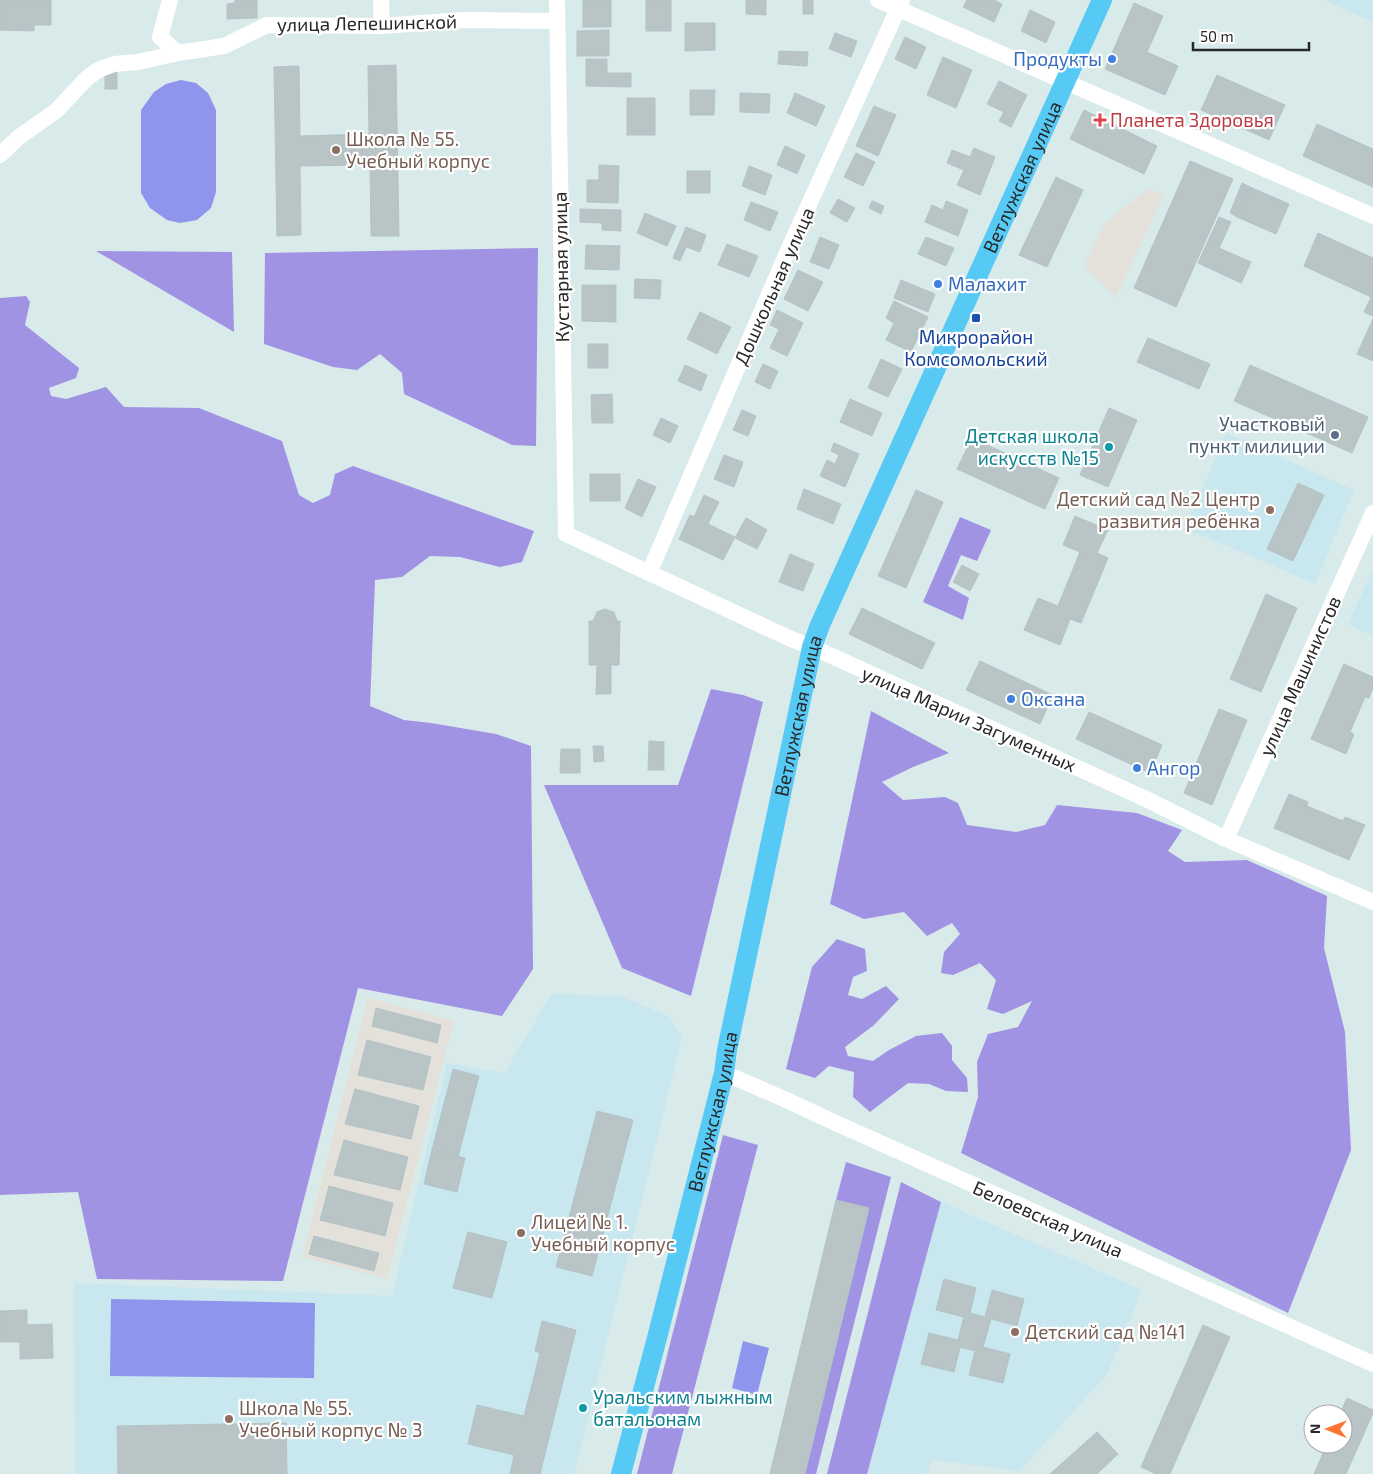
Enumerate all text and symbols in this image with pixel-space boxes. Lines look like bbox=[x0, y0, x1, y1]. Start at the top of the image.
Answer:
street label: улица Лепешинской bbox=[277, 9, 457, 37]
scale bar bbox=[1193, 20, 1309, 52]
text: 50 m bbox=[1200, 27, 1234, 45]
place label: Продукты bbox=[1013, 47, 1102, 71]
marker: Продукты bbox=[1106, 53, 1118, 65]
street label: Ветлужская улица bbox=[977, 97, 1066, 256]
place label: Планета Здоровья bbox=[1110, 108, 1274, 131]
marker: Планета Здоровья bbox=[1094, 114, 1106, 126]
place label: Школа № 55. Учебный корпус bbox=[346, 127, 490, 173]
marker: Школа № 55. Учебный корпус bbox=[330, 144, 342, 156]
street label: Кустарная улица bbox=[548, 192, 574, 342]
street label: Дошкольная улица bbox=[729, 204, 819, 368]
place label: Малахит bbox=[948, 272, 1027, 295]
marker: Малахит bbox=[932, 278, 944, 290]
marker: Микрорайон Комсомольский bbox=[970, 312, 982, 324]
place label: Микрорайон Комсомольский bbox=[904, 325, 1048, 370]
place label: Участковый пункт милиции bbox=[1188, 412, 1325, 458]
place label: Детская школа искусств №15 bbox=[965, 424, 1099, 470]
marker: Участковый пункт милиции bbox=[1329, 429, 1341, 441]
marker: Детская школа искусств №15 bbox=[1103, 441, 1115, 453]
place label: Детский сад №2 Центр развития ребёнка bbox=[1056, 487, 1260, 532]
marker: Детский сад №2 Центр развития ребёнка bbox=[1264, 504, 1276, 516]
street label: улица Машинистов bbox=[1254, 592, 1346, 760]
street label: Ветлужская улица bbox=[769, 631, 826, 798]
street label: улица Марии Загуменных bbox=[858, 661, 1080, 777]
place label: Оксана bbox=[1021, 687, 1085, 710]
marker: Оксана bbox=[1005, 693, 1017, 705]
place label: Ангор bbox=[1147, 756, 1200, 779]
marker: Ангор bbox=[1131, 762, 1143, 774]
street label: Ветлужская улица bbox=[682, 1029, 742, 1194]
street label: Белоевская улица bbox=[969, 1175, 1127, 1263]
place label: Лицей № 1. Учебный корпус bbox=[531, 1210, 675, 1256]
marker: Лицей № 1. Учебный корпус bbox=[515, 1227, 527, 1239]
place label: Детский сад №141 bbox=[1025, 1320, 1186, 1343]
marker: Детский сад №141 bbox=[1009, 1326, 1021, 1338]
place label: Уральским лыжным батальонам bbox=[593, 1385, 773, 1430]
place label: Школа № 55. Учебный корпус № 3 bbox=[239, 1396, 423, 1442]
marker: Уральским лыжным батальонам bbox=[577, 1402, 589, 1414]
north arrow bbox=[1303, 1404, 1353, 1454]
marker: Школа № 55. Учебный корпус № 3 bbox=[223, 1413, 235, 1425]
text: N bbox=[1306, 1424, 1323, 1434]

